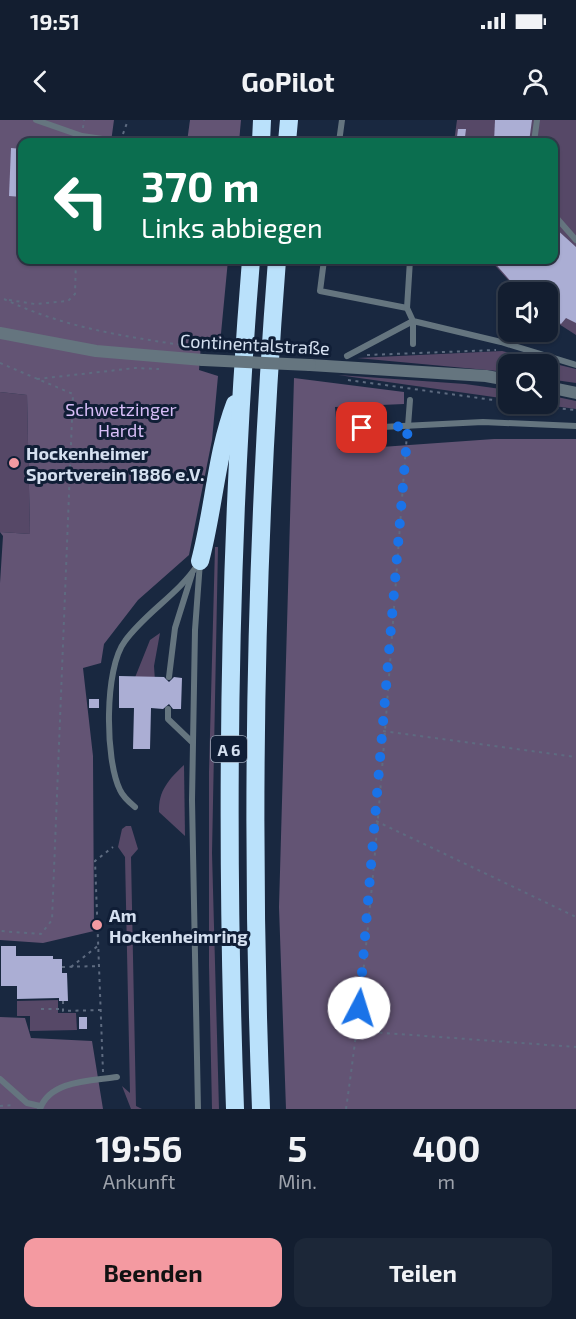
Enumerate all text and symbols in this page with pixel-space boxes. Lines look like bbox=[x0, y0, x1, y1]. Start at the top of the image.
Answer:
text: 19:51 bbox=[30, 8, 80, 34]
icon: back bbox=[24, 65, 57, 98]
text: GoPilot bbox=[241, 65, 335, 97]
icon: person bbox=[519, 65, 552, 98]
text: 370 m bbox=[141, 160, 260, 210]
icon: left bbox=[42, 162, 120, 240]
text: Links abbiegen bbox=[141, 211, 323, 243]
map controls bbox=[498, 282, 558, 414]
button: sound bbox=[498, 282, 558, 342]
street label: Continentalstraße bbox=[180, 329, 330, 359]
button: search bbox=[498, 354, 558, 414]
park label: Schwetzinger Hardt bbox=[65, 398, 177, 441]
pin bbox=[336, 402, 387, 453]
icon: arrive bbox=[345, 411, 378, 444]
place label: Hockenheimer Sportverein 1886 e.V. bbox=[26, 442, 204, 485]
marker: Hockenheimer Sportverein 1886 e.V. bbox=[7, 456, 21, 470]
road number: A 6 bbox=[211, 736, 247, 762]
place label: Am Hockenheimring bbox=[109, 904, 248, 947]
marker: Am Hockenheimring bbox=[90, 918, 104, 932]
position arrow bbox=[327, 976, 391, 1040]
text: 19:56 bbox=[95, 1126, 183, 1169]
text: 5 bbox=[287, 1126, 307, 1169]
text: 400 bbox=[412, 1126, 481, 1169]
text: Ankunft bbox=[103, 1169, 175, 1193]
text: Min. bbox=[278, 1169, 317, 1193]
text: m bbox=[438, 1169, 455, 1193]
button: Beenden bbox=[24, 1238, 282, 1307]
button: Teilen bbox=[294, 1238, 552, 1307]

